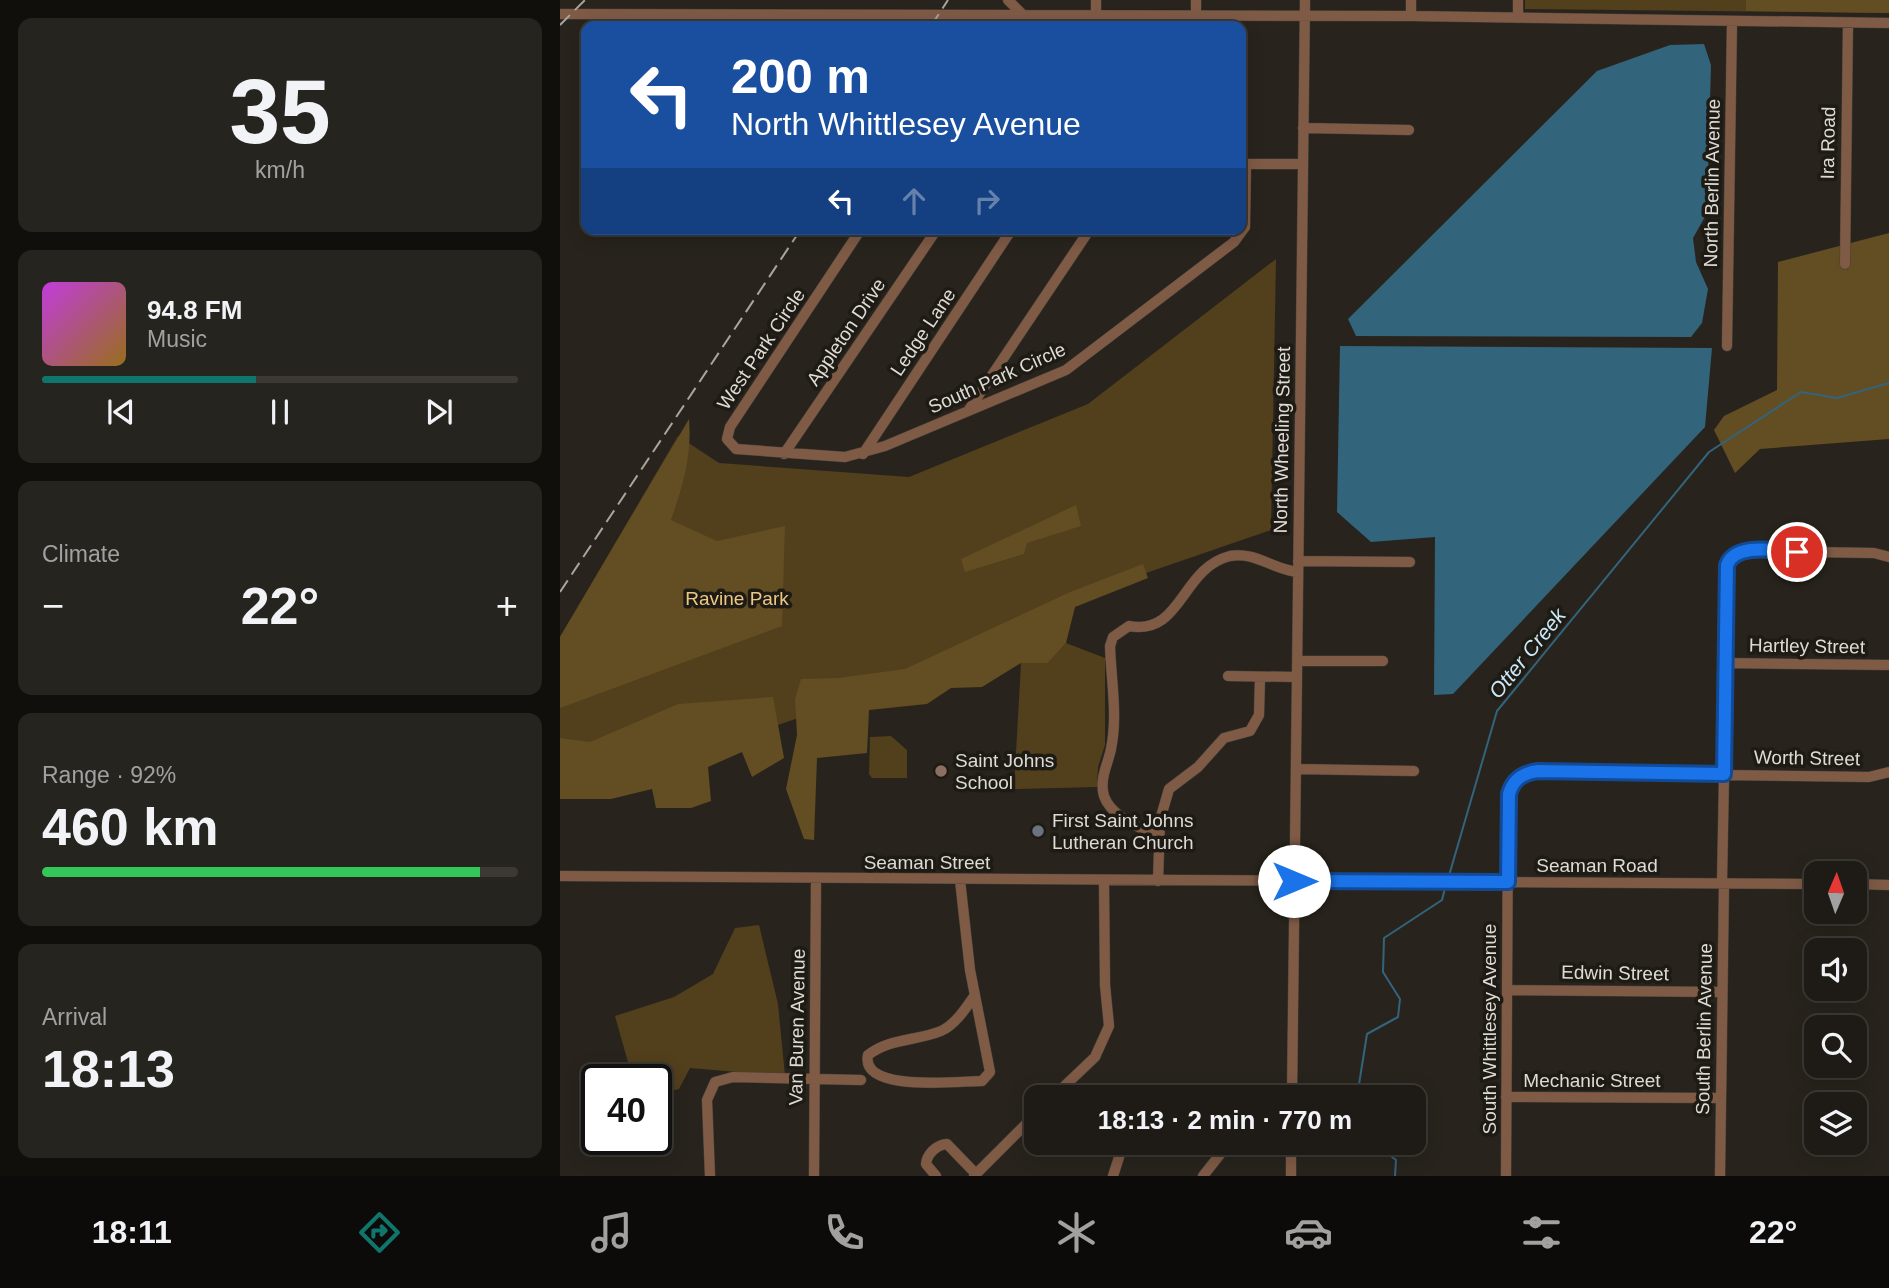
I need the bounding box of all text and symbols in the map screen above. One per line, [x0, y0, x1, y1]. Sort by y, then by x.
icon: left [616, 49, 707, 140]
text: 200 m [731, 49, 870, 103]
text: 35 [229, 61, 331, 162]
street label: North Berlin Avenue [1700, 99, 1724, 267]
text: North Whittlesey Avenue [731, 106, 1081, 142]
street label: Ira Road [1817, 106, 1839, 180]
text: km/h [255, 157, 305, 183]
icon: left [822, 182, 860, 220]
icon: ahead [895, 182, 933, 220]
icon: right [968, 182, 1006, 220]
street label: Appleton Drive [802, 274, 890, 390]
street label: West Park Circle [713, 285, 809, 413]
street label: Ledge Lane [886, 285, 960, 379]
text: 94.8 FM [147, 295, 242, 325]
text: Music [147, 326, 207, 352]
street label: South Park Circle [925, 338, 1069, 418]
street label: North Wheeling Street [1270, 346, 1294, 534]
icon: previous [102, 393, 140, 431]
icon: pause [261, 393, 299, 431]
icon: next [420, 393, 458, 431]
pin [1767, 522, 1827, 582]
icon: arrive [1778, 533, 1816, 571]
text: Climate [42, 541, 120, 567]
text: 22° [241, 577, 319, 635]
text: − [42, 585, 64, 627]
text: + [496, 585, 518, 627]
park label: Ravine Park [685, 588, 789, 609]
water label: Otter Creek [1484, 602, 1571, 702]
street label: Hartley Street [1749, 634, 1866, 658]
street label: Worth Street [1754, 747, 1861, 769]
place label: Saint Johns School [955, 750, 1054, 793]
text: Range · 92% [42, 762, 176, 788]
marker: Saint Johns School [933, 763, 949, 779]
text: 460 km [42, 798, 218, 856]
place label: First Saint Johns Lutheran Church [1052, 810, 1194, 853]
marker: First Saint Johns Lutheran Church [1030, 823, 1046, 839]
position arrow [1257, 844, 1331, 918]
street label: Seaman Street [864, 852, 991, 873]
street label: Seaman Road [1536, 855, 1658, 876]
north arrow [1804, 861, 1867, 924]
map controls [1804, 861, 1867, 1155]
street label: South Whittlesey Avenue [1479, 924, 1500, 1134]
button: sound [1804, 938, 1867, 1001]
street label: South Berlin Avenue [1692, 943, 1716, 1115]
street label: Van Buren Avenue [785, 948, 809, 1106]
street label: Edwin Street [1561, 962, 1670, 984]
text: Arrival [42, 1004, 107, 1030]
button: search [1804, 1015, 1867, 1078]
text: 18:13 [42, 1040, 175, 1098]
speed limit sign: 40 [581, 1064, 672, 1155]
street label: Mechanic Street [1523, 1070, 1661, 1091]
button: layers [1804, 1092, 1867, 1155]
text: 18:13 · 2 min · 770 m [1098, 1105, 1352, 1135]
icon: directions [355, 1208, 404, 1257]
icon: music [587, 1208, 636, 1257]
icon: phone [820, 1208, 869, 1257]
icon: climate [1052, 1208, 1101, 1257]
icon: car [1284, 1208, 1333, 1257]
icon: filters [1517, 1208, 1566, 1257]
text: 18:11 [92, 1214, 172, 1250]
text: 22° [1749, 1214, 1797, 1250]

